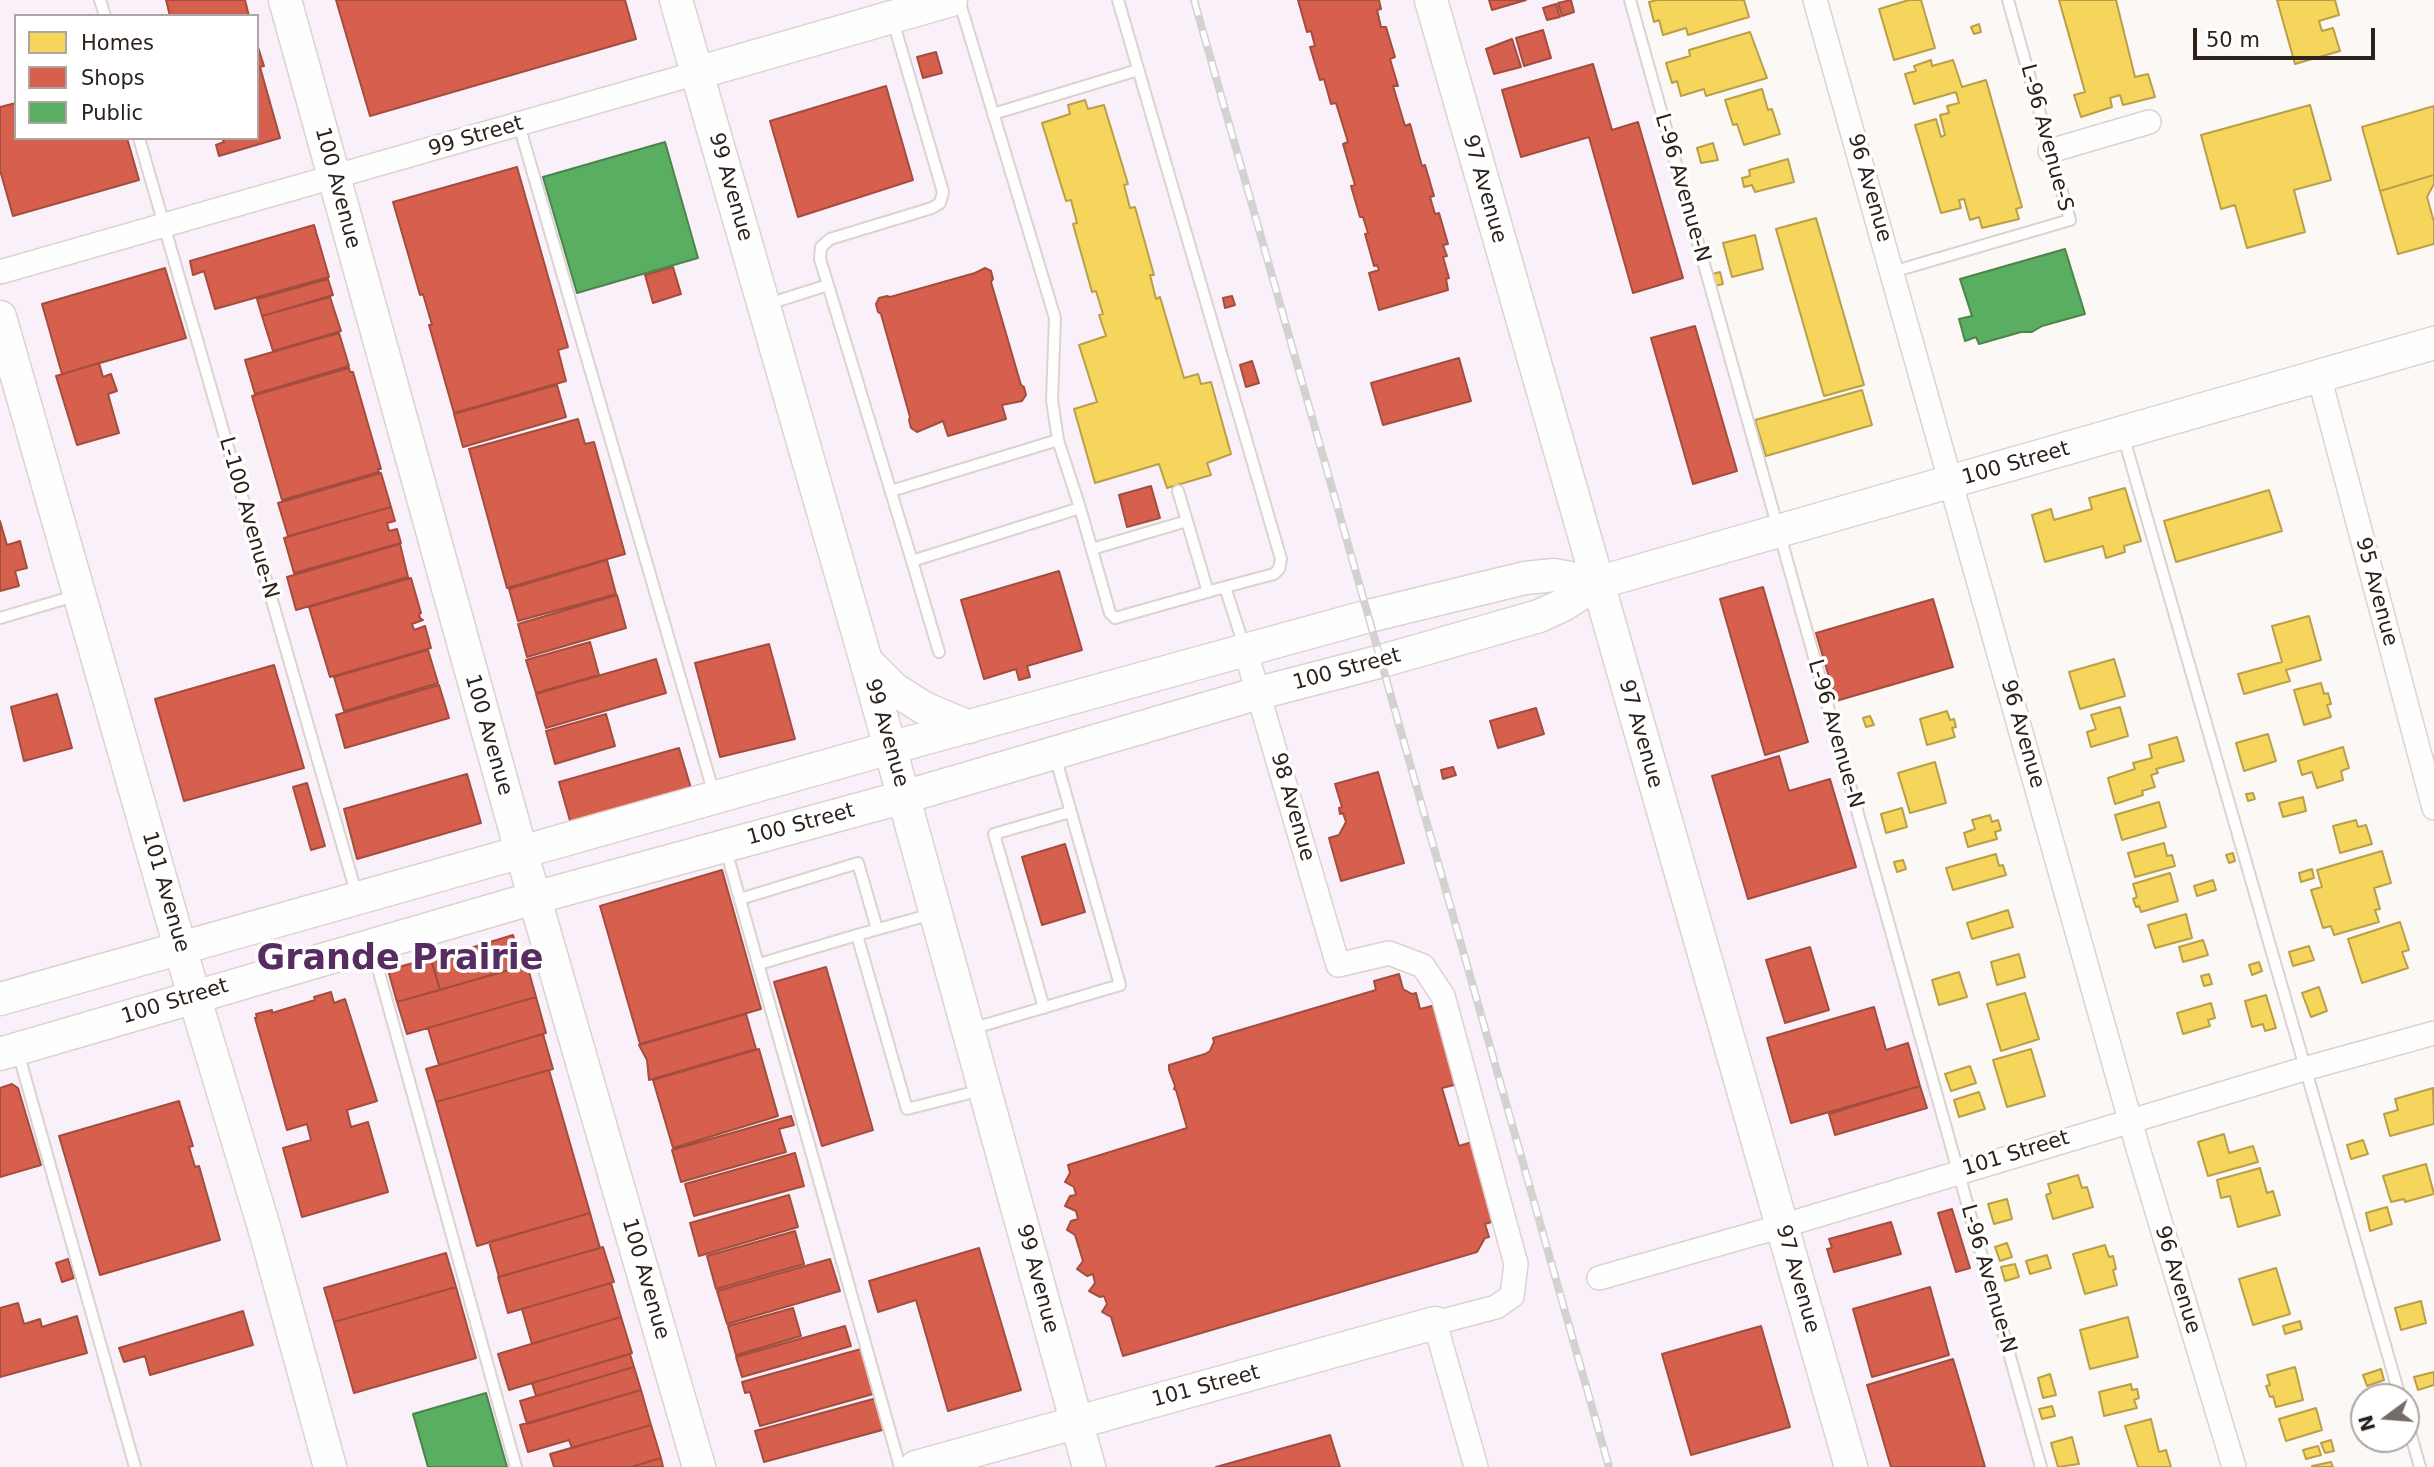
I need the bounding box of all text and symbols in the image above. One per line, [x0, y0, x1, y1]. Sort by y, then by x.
legend [14, 14, 259, 140]
scale bar [2196, 14, 2378, 58]
text: 50 m [2206, 28, 2260, 52]
text: Homes [81, 31, 154, 55]
street label: L-96 Avenue-S [2014, 62, 2078, 214]
text: Shops [81, 66, 145, 90]
text: Public [81, 101, 143, 125]
street label: 99 Street [426, 111, 526, 163]
street label: L-96 Avenue-N [1649, 111, 1715, 265]
street label: 100 Avenue [309, 124, 365, 252]
street label: 99 Avenue [703, 130, 757, 244]
street label: 96 Avenue [1842, 131, 1896, 245]
street label: 97 Avenue [1457, 132, 1511, 246]
street label: L-100 Avenue-N [213, 434, 283, 602]
street label: 100 Street [1959, 437, 2073, 491]
street label: 95 Avenue [2349, 535, 2403, 649]
street label: 100 Street [1290, 644, 1404, 696]
street label: L-96 Avenue-N [1802, 657, 1868, 811]
street label: 100 Avenue [459, 672, 517, 798]
street label: 99 Avenue [859, 676, 913, 790]
street label: 97 Avenue [1613, 677, 1667, 791]
street label: 96 Avenue [1995, 677, 2049, 791]
street label: 98 Avenue [1265, 750, 1319, 864]
street label: 100 Street [744, 799, 858, 851]
street label: 101 Avenue [136, 829, 194, 955]
district label: Grande Prairie [256, 939, 544, 981]
street label: 100 Street [118, 974, 232, 1030]
street label: 101 Street [1959, 1126, 2073, 1182]
street label: L-96 Avenue-N [1955, 1202, 2021, 1356]
street label: 100 Avenue [616, 1216, 674, 1342]
street label: 99 Avenue [1010, 1222, 1064, 1336]
street label: 97 Avenue [1770, 1222, 1824, 1336]
street label: 96 Avenue [2149, 1223, 2205, 1337]
street label: 101 Street [1149, 1361, 1263, 1413]
north arrow [2350, 1383, 2420, 1453]
text: N [2354, 1413, 2380, 1434]

